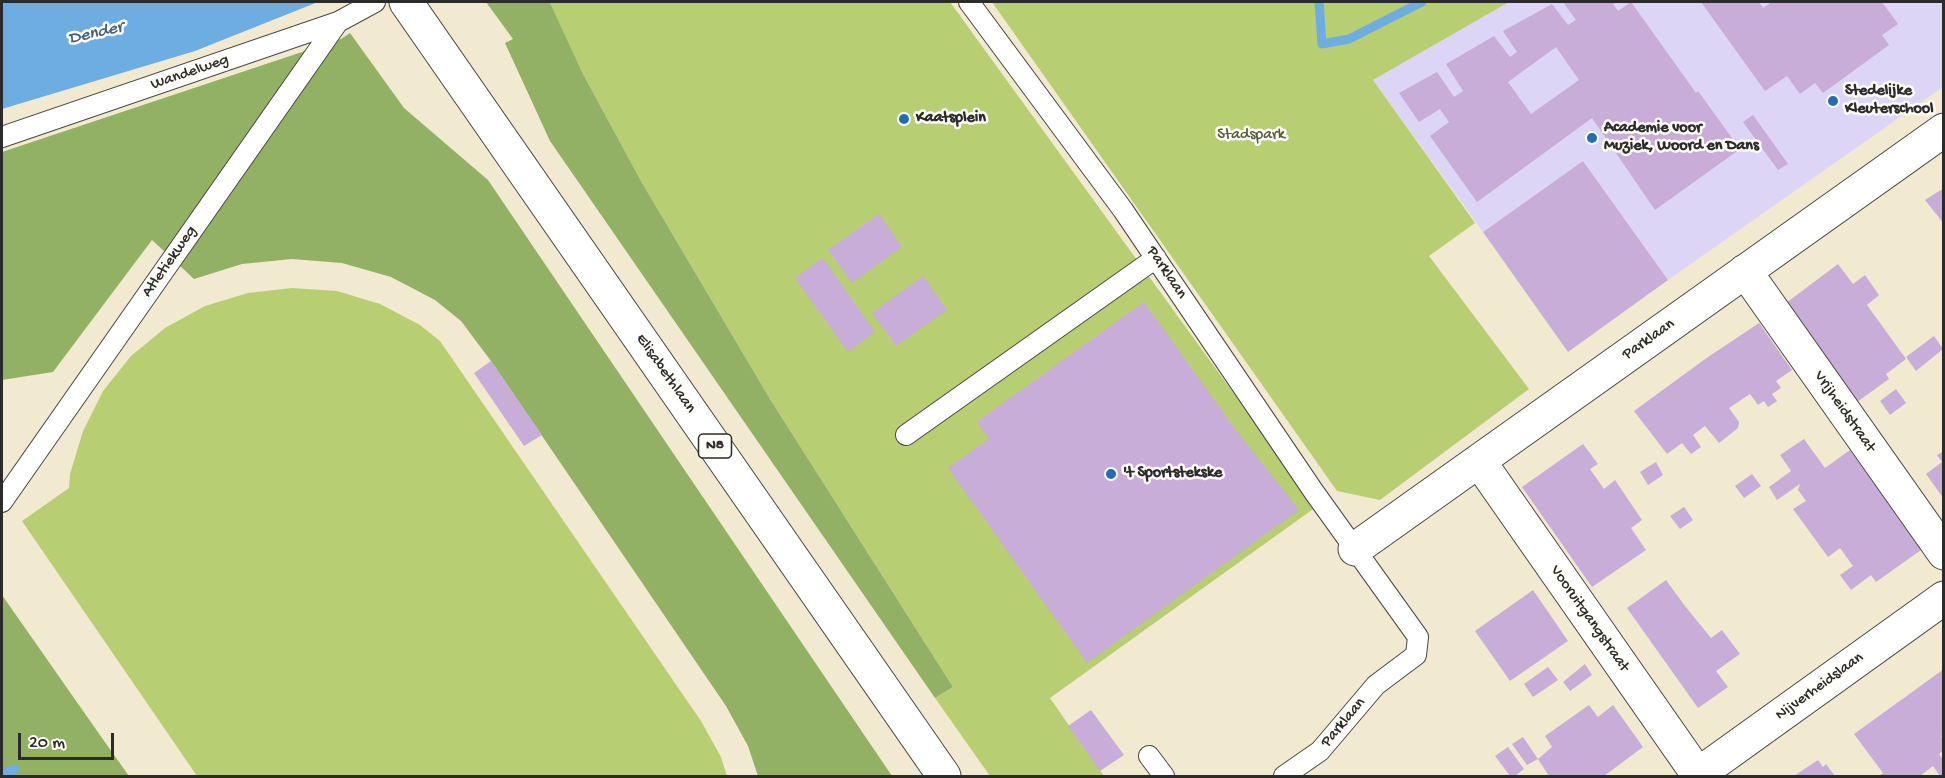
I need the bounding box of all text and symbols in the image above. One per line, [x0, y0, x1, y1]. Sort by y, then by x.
water label: Dender [66, 17, 126, 51]
street label: Wandelweg [149, 51, 231, 95]
place label: Stedelijke Kleuterschool [1845, 82, 1934, 120]
marker: Stedelijke Kleuterschool [1826, 94, 1840, 108]
place label: Kaatsplein [916, 109, 986, 129]
marker: Kaatsplein [897, 112, 911, 126]
place label: Academie voor Muziek, Woord en Dans [1604, 119, 1759, 157]
park label: Stadspark [1217, 126, 1285, 146]
marker: Academie voor Muziek, Woord en Dans [1585, 131, 1599, 145]
street label: Atletiekweg [138, 223, 202, 301]
street label: Parklaan [1141, 243, 1191, 303]
street label: Parklaan [1619, 315, 1679, 365]
street label: Elisabethlaan [631, 331, 699, 417]
street label: Vrijheidstraat [1809, 368, 1879, 456]
road number: N8 [698, 434, 732, 458]
place label: 't Sportstekske [1123, 464, 1222, 484]
marker: 't Sportstekske [1104, 467, 1118, 481]
street label: Vooruitgangstraat [1545, 562, 1633, 676]
street label: Nijverheidslaan [1772, 649, 1868, 725]
street label: Parklaan [1318, 694, 1370, 752]
scale bar [21, 721, 117, 759]
text: 20 m [29, 733, 65, 754]

